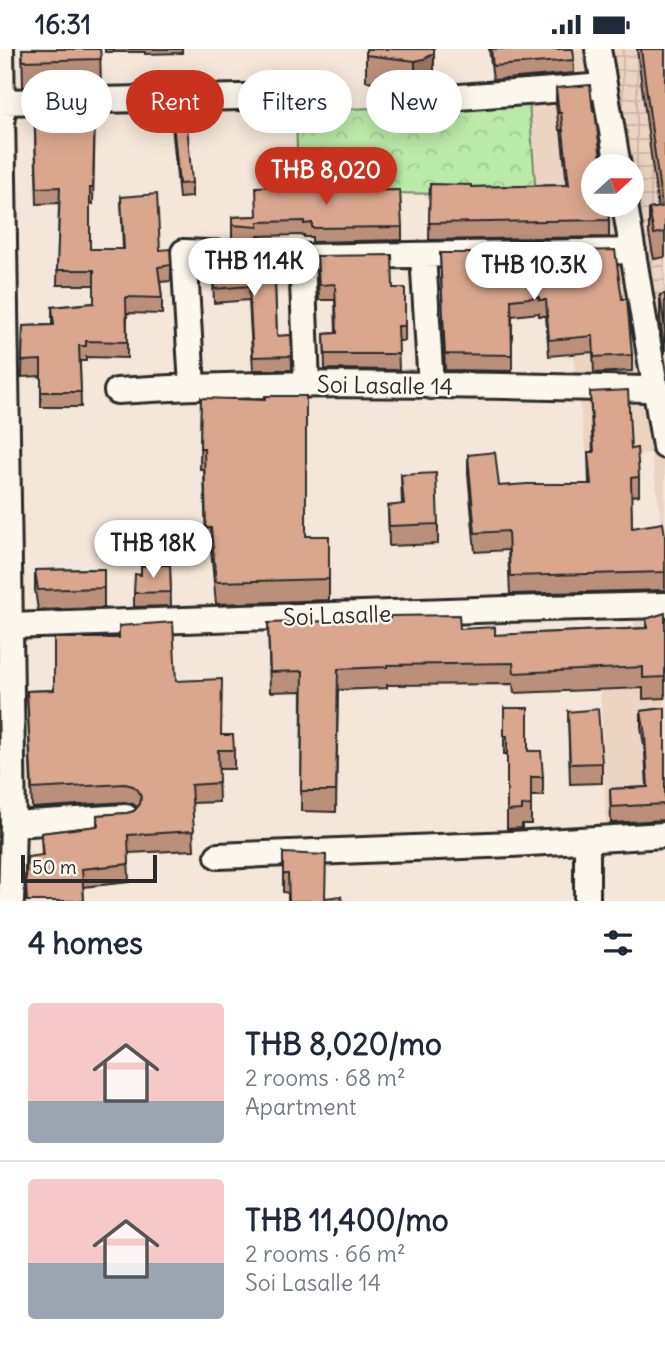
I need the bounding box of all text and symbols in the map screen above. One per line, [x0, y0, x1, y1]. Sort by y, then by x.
text: 16:31 [35, 8, 91, 41]
chip: Buy [21, 70, 112, 133]
chip: Rent [126, 70, 224, 133]
chip: Filters [238, 70, 352, 133]
chip: New [366, 70, 462, 133]
pin: THB 8,020 [246, 148, 406, 207]
north arrow [581, 154, 644, 217]
map controls [581, 154, 644, 217]
text: THB 8,020 [271, 155, 381, 184]
pin: THB 11.4K [174, 239, 334, 298]
pin: THB 10.3K [454, 243, 614, 302]
text: THB 11.4K [204, 246, 304, 275]
text: THB 10.3K [481, 250, 587, 279]
street label: Soi Lasalle 14 [317, 369, 453, 401]
pin: THB 18K [88, 521, 218, 580]
text: THB 18K [110, 528, 196, 557]
street label: Soi Lasalle [282, 599, 392, 631]
scale bar [21, 852, 158, 884]
text: 50 m [32, 855, 77, 879]
text: 4 homes [28, 924, 143, 962]
icon: filters [599, 924, 637, 962]
text: THB 8,020/mo [245, 1025, 442, 1063]
icon: home [84, 1031, 168, 1115]
text: 2 rooms · 68 m² [245, 1063, 406, 1092]
text: Apartment [245, 1092, 357, 1121]
text: THB 11,400/mo [245, 1201, 449, 1239]
icon: home [84, 1207, 168, 1291]
text: 2 rooms · 66 m² [245, 1239, 406, 1268]
text: Soi Lasalle 14 [245, 1268, 381, 1297]

